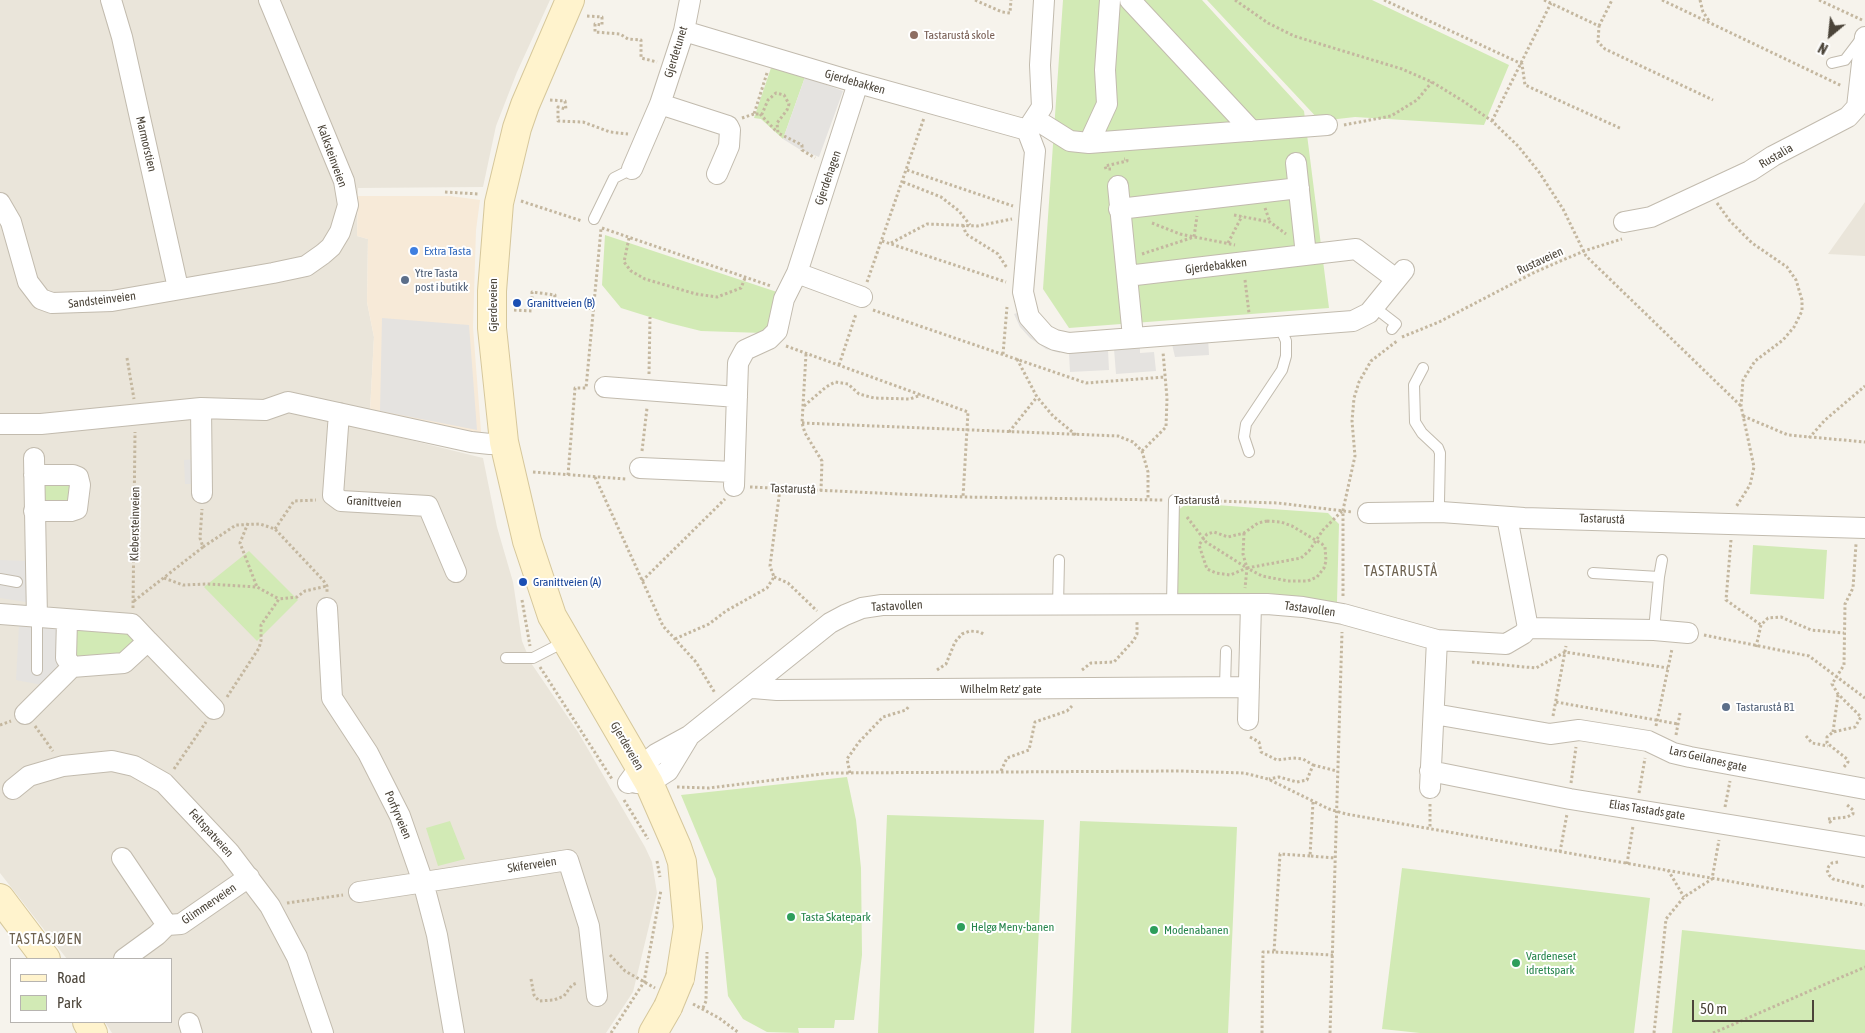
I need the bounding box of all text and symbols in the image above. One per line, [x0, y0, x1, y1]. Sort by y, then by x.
north arrow [1805, 10, 1855, 60]
street label: Gjerdetunet [661, 24, 691, 80]
place label: Tastarustå skole [924, 28, 995, 42]
marker: Tastarustå skole [908, 29, 920, 41]
text: N [1816, 39, 1830, 57]
street label: Gjerdebakken [823, 67, 887, 97]
street label: Marmorstien [133, 115, 159, 173]
street label: Kalksteinveien [314, 123, 350, 189]
street label: Rustalia [1757, 141, 1795, 171]
street label: Gjerdehagen [812, 149, 844, 207]
place label: Extra Tasta [424, 244, 471, 258]
street label: Rustaveien [1515, 244, 1565, 278]
marker: Extra Tasta [408, 245, 420, 257]
street label: Gjerdebakken [1184, 255, 1248, 277]
place label: Ytre Tasta post i butikk [415, 266, 468, 294]
marker: Ytre Tasta post i butikk [399, 274, 411, 286]
street label: Gjerdeveien [486, 278, 500, 332]
street label: Sandsteinveien [67, 289, 137, 311]
place label: Granittveien (B) [527, 296, 595, 310]
marker: Granittveien (B) [511, 297, 523, 309]
street label: Tastarustå [770, 481, 816, 497]
street label: Klebersteinveien [127, 486, 143, 562]
street label: Granittveien [346, 493, 402, 511]
street label: Tastarustå [1174, 493, 1220, 507]
street label: Tastarustå [1579, 511, 1625, 527]
district label: TASTARUSTÅ [1363, 564, 1439, 580]
place label: Granittveien (A) [533, 575, 601, 589]
marker: Granittveien (A) [517, 576, 529, 588]
street label: Tastavollen [871, 597, 923, 615]
street label: Tastavollen [1284, 598, 1336, 620]
street label: Wilhelm Retz' gate [960, 682, 1042, 696]
place label: Tastarustå B1 [1736, 700, 1795, 714]
marker: Tastarustå B1 [1720, 701, 1732, 713]
street label: Gjerdeveien [607, 719, 647, 773]
street label: Lars Geilanes gate [1668, 743, 1748, 775]
street label: Porfyrveien [381, 789, 415, 841]
street label: Elias Tastads gate [1608, 797, 1686, 823]
street label: Feltspatveien [186, 806, 236, 860]
street label: Skiferveien [507, 854, 557, 876]
street label: Glimmerveien [179, 880, 239, 928]
place label: Tasta Skatepark [801, 910, 871, 924]
marker: Tasta Skatepark [785, 911, 797, 923]
place label: Helgø Meny-banen [971, 920, 1054, 934]
marker: Helgø Meny-banen [955, 921, 967, 933]
place label: Modenabanen [1164, 923, 1229, 937]
marker: Modenabanen [1148, 924, 1160, 936]
district label: TASTASJØEN [8, 932, 84, 948]
place label: Vardeneset idrettspark [1526, 949, 1576, 977]
marker: Vardeneset idrettspark [1510, 957, 1522, 969]
legend [10, 958, 172, 1023]
text: Road [57, 969, 86, 986]
scale bar [1695, 990, 1818, 1022]
text: Park [57, 994, 82, 1011]
text: 50 m [1700, 1000, 1727, 1017]

